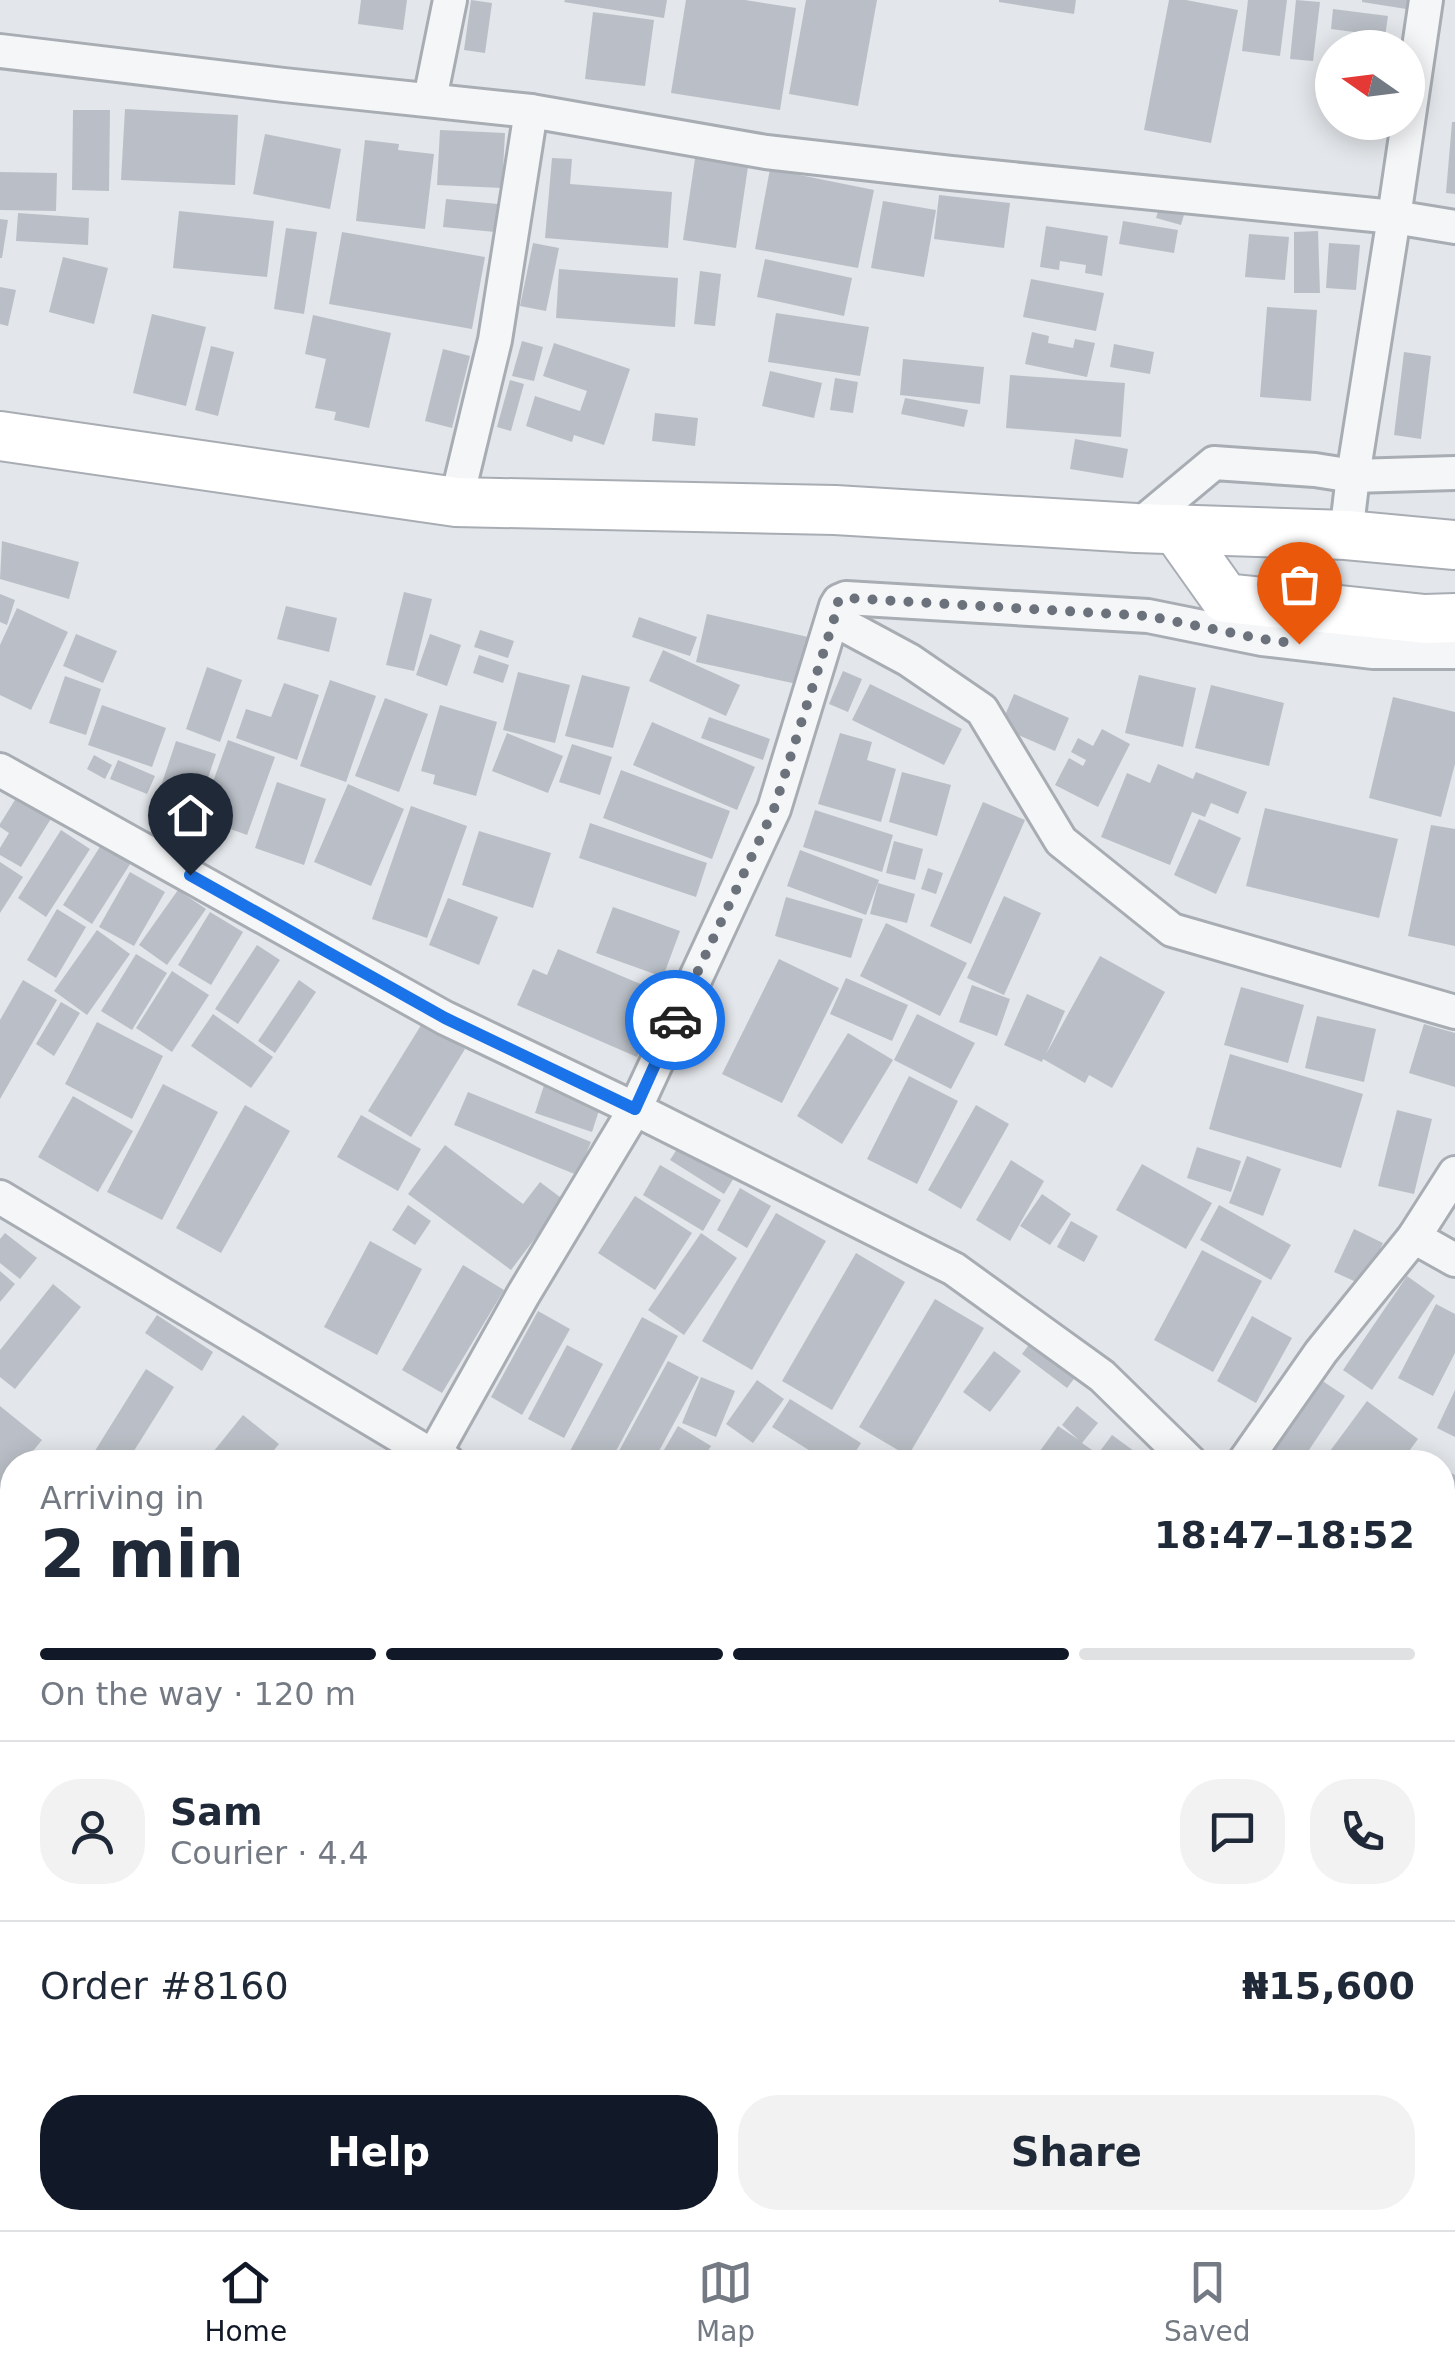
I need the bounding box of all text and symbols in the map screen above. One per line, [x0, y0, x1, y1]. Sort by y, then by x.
north arrow [1315, 30, 1425, 140]
map controls [1315, 30, 1425, 140]
pin [1257, 542, 1342, 645]
icon: bag [1272, 557, 1327, 612]
pin [148, 773, 233, 876]
icon: home [163, 788, 218, 843]
courier [625, 970, 725, 1070]
icon: car [648, 993, 703, 1048]
text: Arriving in [40, 1479, 204, 1517]
text: 18:47–18:52 [1154, 1513, 1415, 1557]
text: 2 min [40, 1517, 244, 1592]
text: On the way · 120 m [40, 1675, 356, 1713]
button: person [40, 1779, 145, 1884]
button: chat [1180, 1779, 1285, 1884]
button: phone [1310, 1779, 1415, 1884]
text: Sam [170, 1790, 263, 1834]
text: Courier · 4.4 [170, 1834, 369, 1872]
text: Order #8160 [40, 1964, 289, 2008]
text: ₦15,600 [1242, 1964, 1415, 2008]
button: Help [40, 2095, 718, 2210]
button: Share [738, 2095, 1415, 2210]
tab: Home [204, 2255, 287, 2348]
tab: Map [696, 2255, 755, 2348]
tab: Saved [1164, 2255, 1251, 2348]

